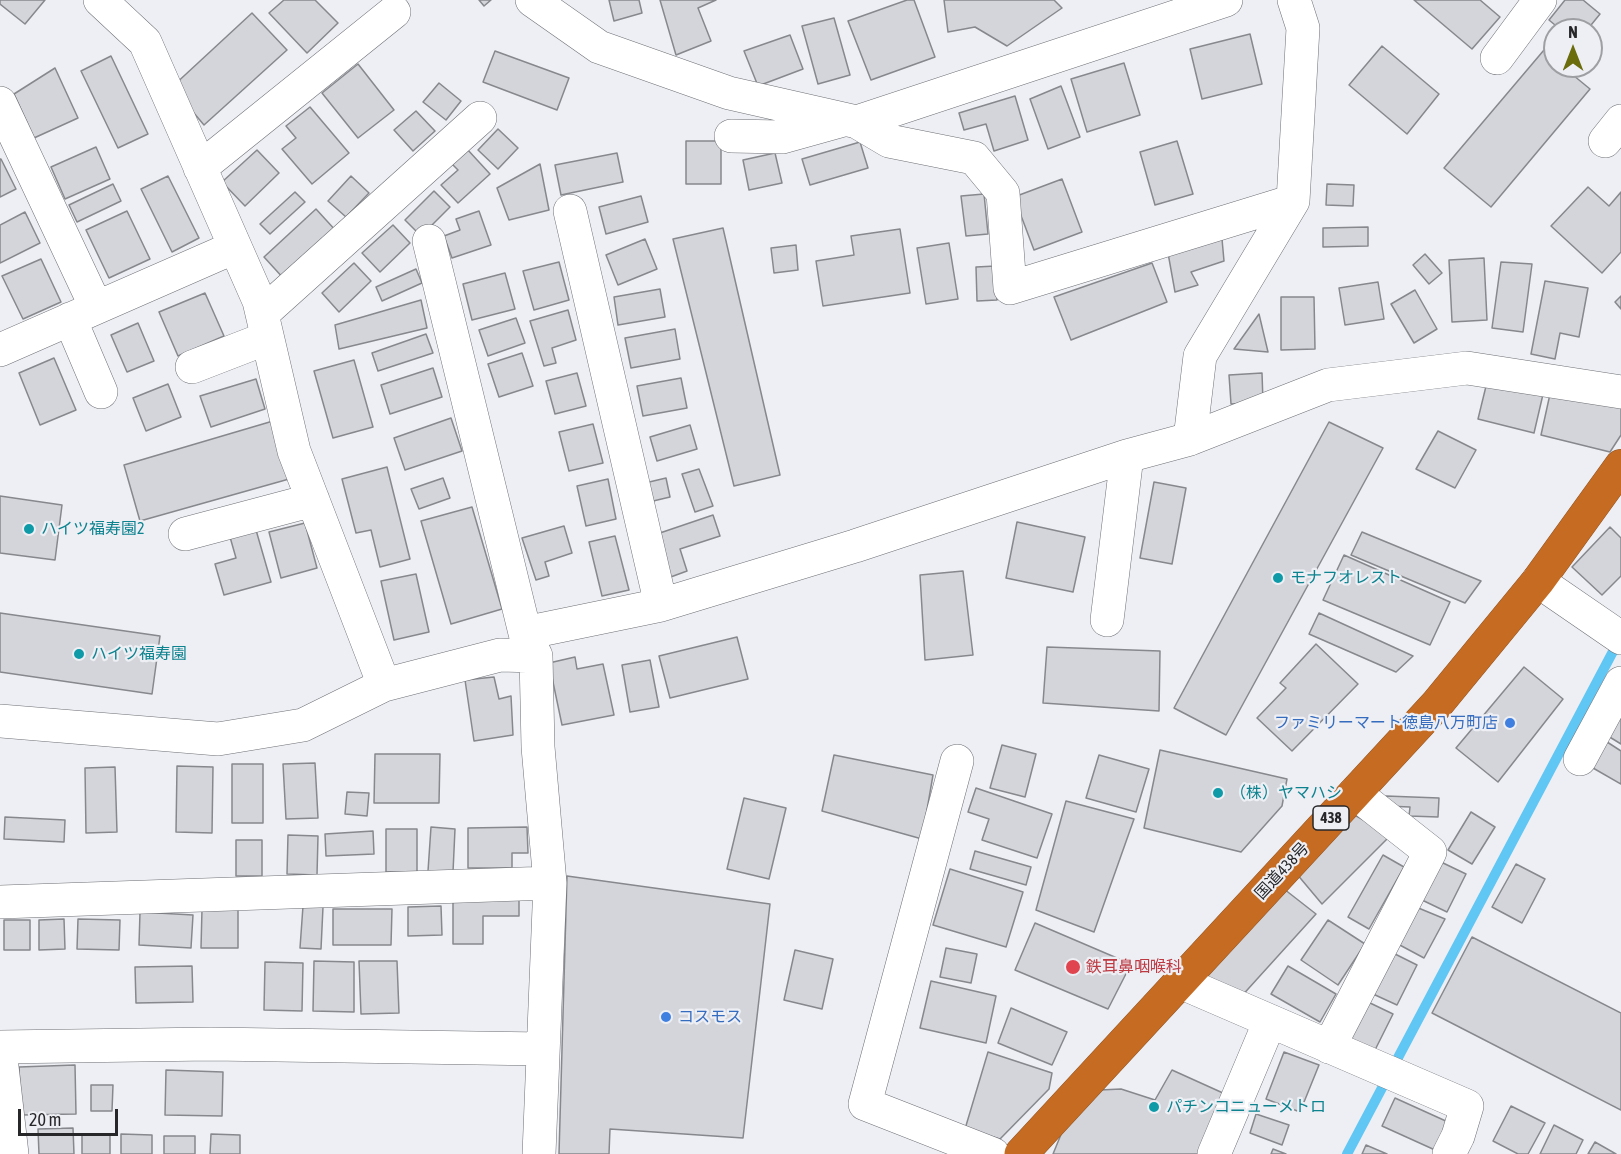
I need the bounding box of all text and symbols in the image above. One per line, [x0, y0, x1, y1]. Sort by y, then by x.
north arrow [1543, 18, 1603, 78]
text: N [1568, 23, 1578, 41]
place label: ハイツ福寿園2 [41, 519, 145, 539]
marker: ハイツ福寿園2 [22, 522, 36, 536]
place label: モナフオレスト [1290, 568, 1402, 588]
marker: モナフオレスト [1271, 571, 1285, 585]
place label: ハイツ福寿園 [91, 644, 187, 664]
marker: ハイツ福寿園 [72, 647, 86, 661]
place label: ファミリーマート徳島八万町店 [1274, 713, 1498, 733]
marker: ファミリーマート徳島八万町店 [1503, 716, 1517, 730]
place label: （株）ヤマハシ [1230, 783, 1342, 803]
marker: （株）ヤマハシ [1211, 786, 1225, 800]
road number: 438 [1313, 806, 1349, 830]
street label: 国道438号 [1251, 839, 1313, 903]
place label: 鉄耳鼻咽喉科 [1086, 957, 1182, 977]
marker: 鉄耳鼻咽喉科 [1064, 958, 1082, 976]
place label: コスモス [678, 1007, 742, 1027]
marker: コスモス [659, 1010, 673, 1024]
scale bar [21, 1097, 122, 1135]
place label: パチンコニューメトロ [1166, 1097, 1326, 1117]
marker: パチンコニューメトロ [1147, 1100, 1161, 1114]
text: 20 m [29, 1109, 61, 1130]

